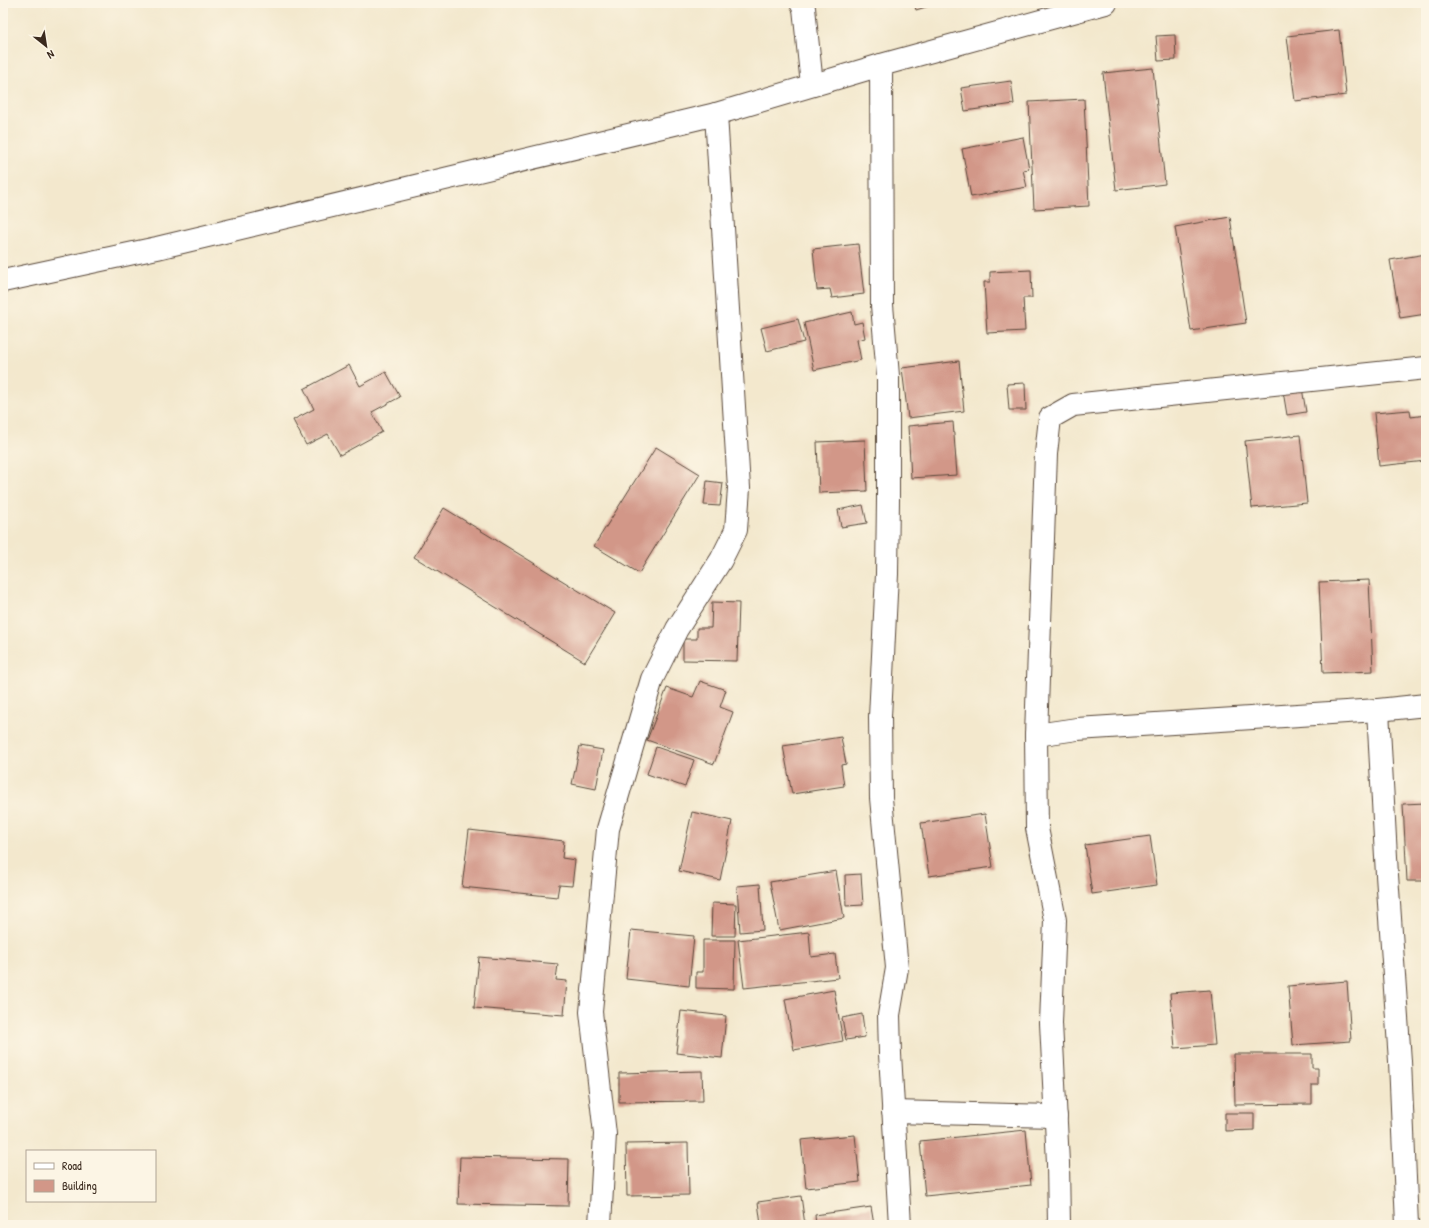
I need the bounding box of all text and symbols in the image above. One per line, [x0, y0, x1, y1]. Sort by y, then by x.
north arrow [26, 26, 66, 66]
text: N [45, 47, 57, 62]
legend [26, 1150, 156, 1202]
text: Road [62, 1157, 82, 1174]
text: Building [62, 1177, 97, 1194]

